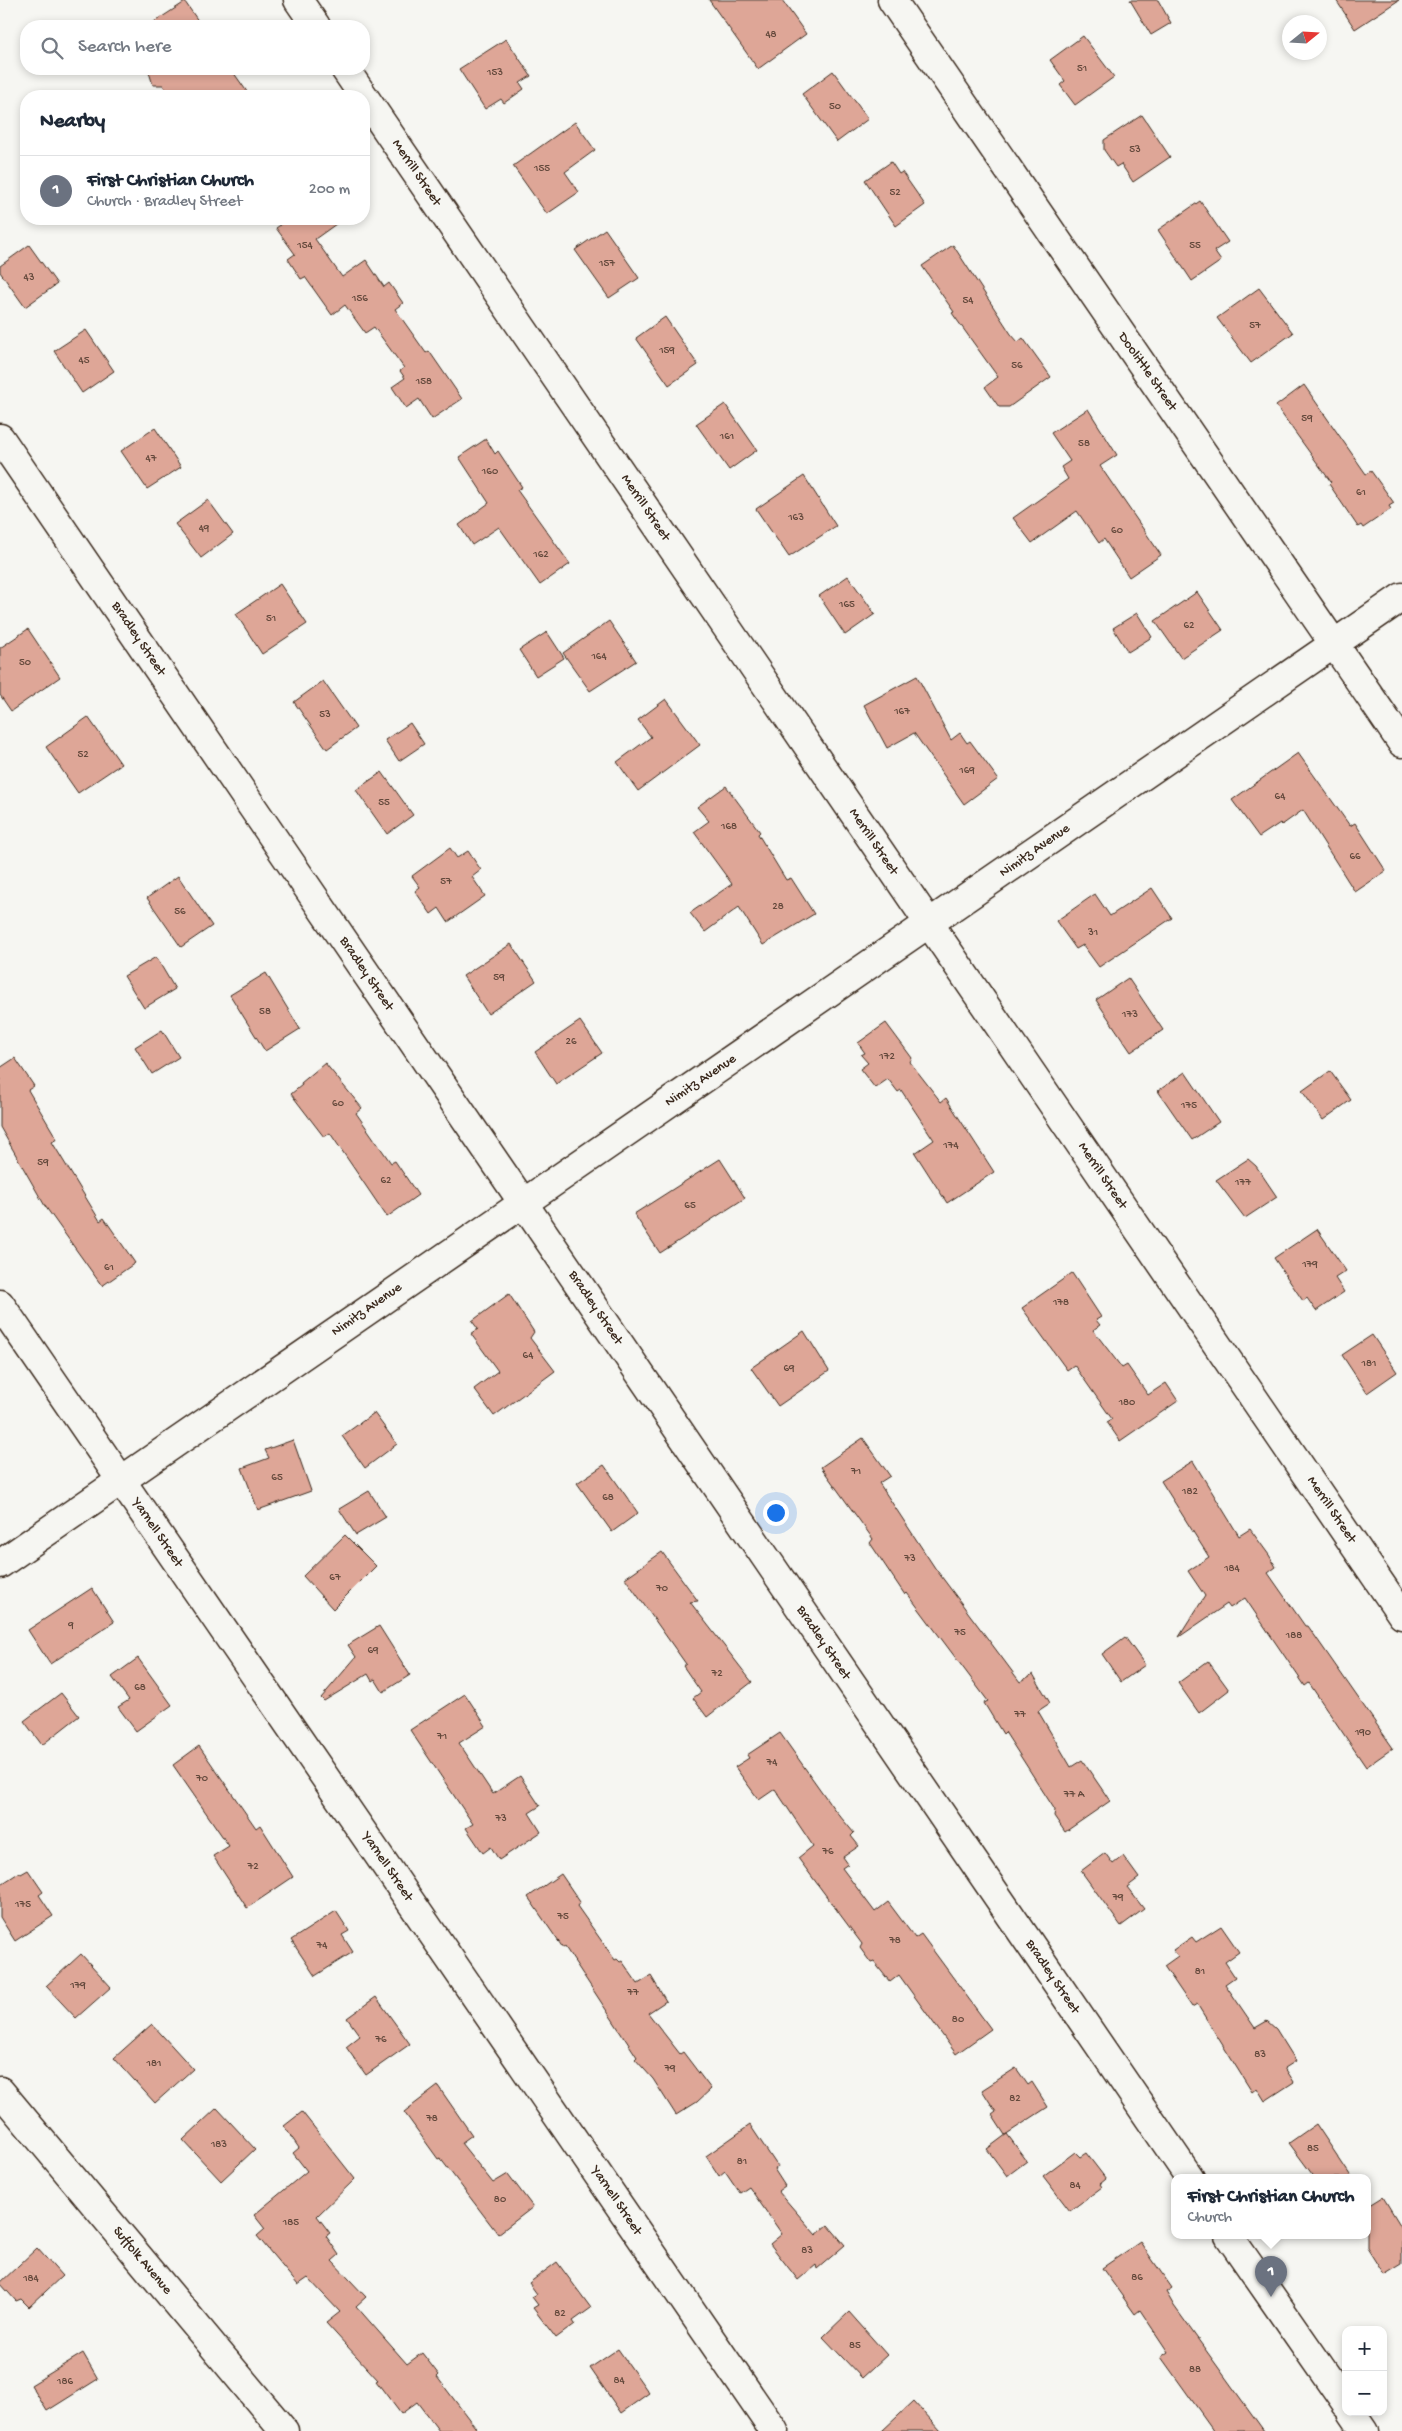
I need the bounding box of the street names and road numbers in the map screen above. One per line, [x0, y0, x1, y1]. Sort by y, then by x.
street label: Merrill Street [388, 136, 445, 211]
street label: Doolittle Street [1113, 329, 1181, 416]
street label: Merrill Street [617, 471, 674, 546]
street label: Bradley Street [106, 598, 170, 680]
street label: Merrill Street [845, 805, 902, 880]
street label: Nimitz Avenue [996, 820, 1074, 882]
street label: Bradley Street [334, 933, 398, 1015]
street label: Nimitz Avenue [662, 1050, 741, 1111]
street label: Merrill Street [1074, 1139, 1131, 1214]
street label: Bradley Street [563, 1267, 627, 1349]
street label: Nimitz Avenue [328, 1279, 406, 1341]
street label: Merrill Street [1303, 1473, 1360, 1548]
street label: Yarnell Street [126, 1493, 187, 1572]
street label: Bradley Street [791, 1602, 855, 1684]
street label: Yarnell Street [356, 1827, 417, 1906]
street label: Bradley Street [1020, 1936, 1084, 2018]
street label: Yarnell Street [585, 2161, 646, 2240]
street label: Suffolk Avenue [109, 2223, 176, 2299]

